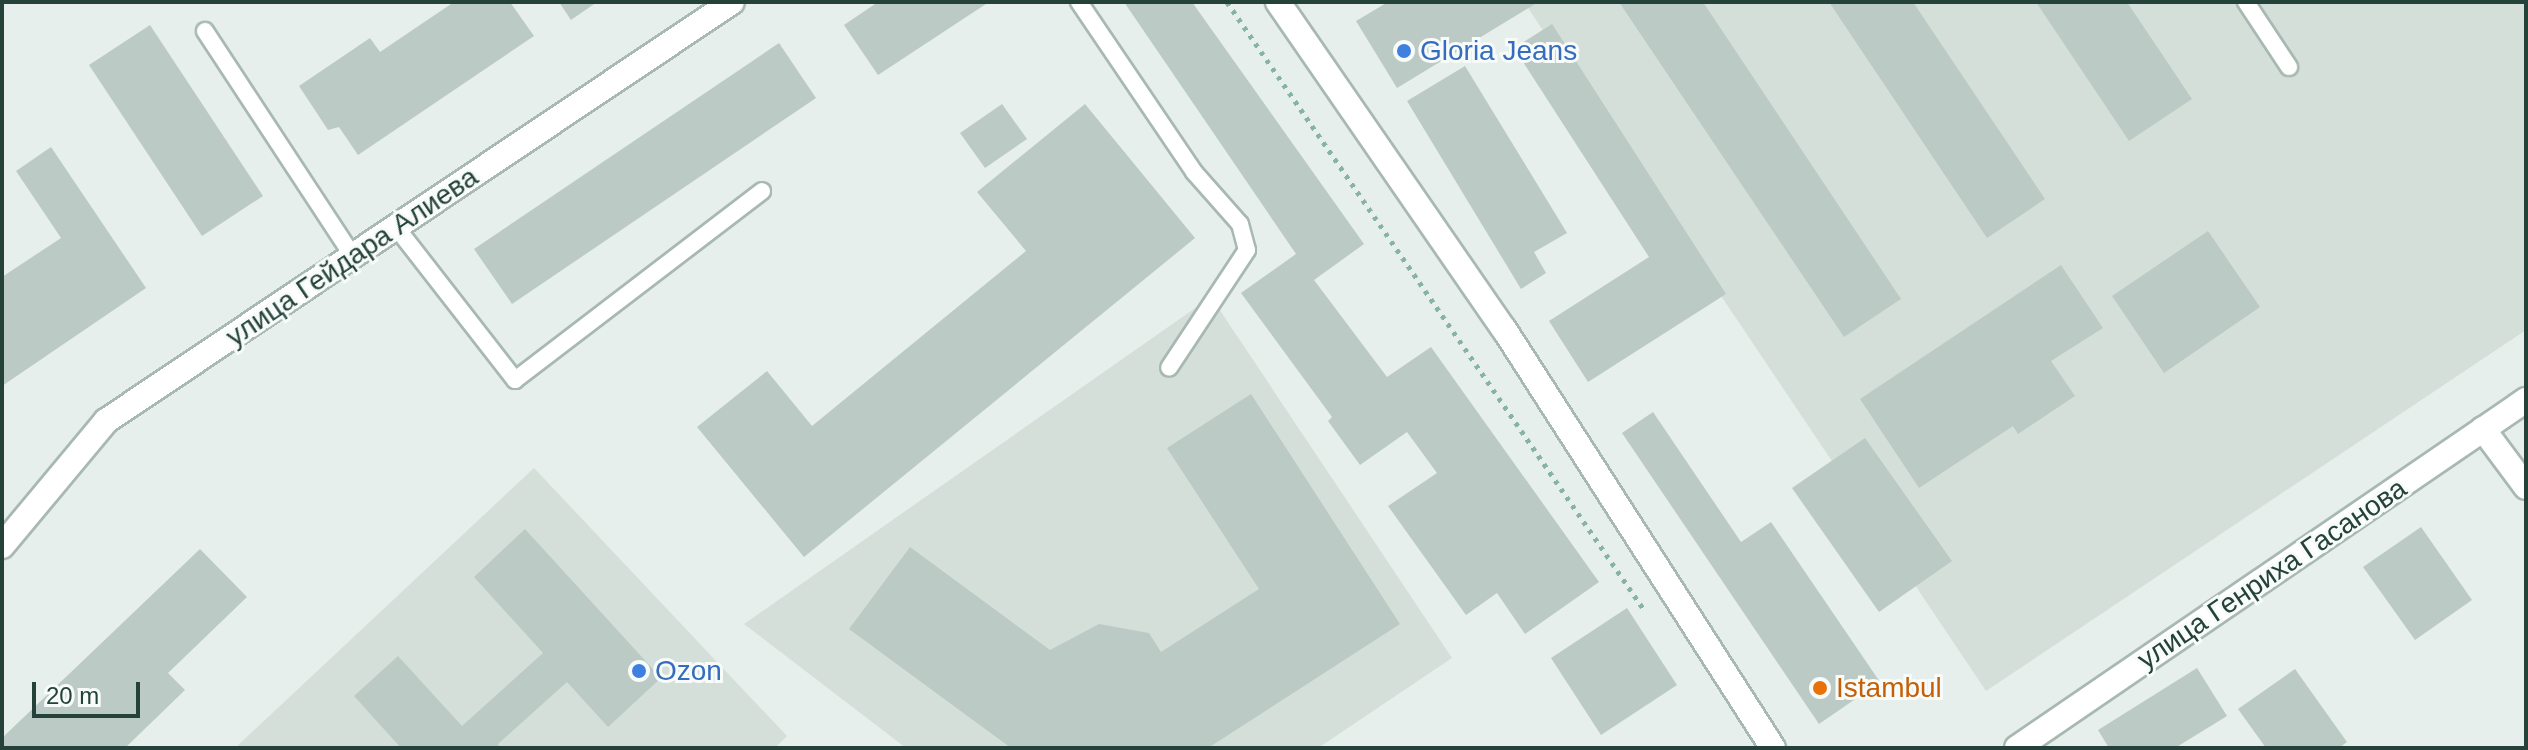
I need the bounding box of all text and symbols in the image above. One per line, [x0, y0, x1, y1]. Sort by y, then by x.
place label: Gloria Jeans [1420, 34, 1577, 68]
marker: Gloria Jeans [1395, 42, 1413, 60]
street label: улица Гейдара Алиева [220, 160, 484, 354]
street label: улица Генриха Гасанова [2131, 471, 2413, 677]
place label: Ozon [655, 654, 722, 688]
marker: Ozon [630, 662, 648, 680]
scale bar [36, 666, 144, 716]
place label: Istambul [1836, 671, 1942, 705]
marker: Istambul [1811, 679, 1829, 697]
text: 20 m [46, 682, 99, 709]

